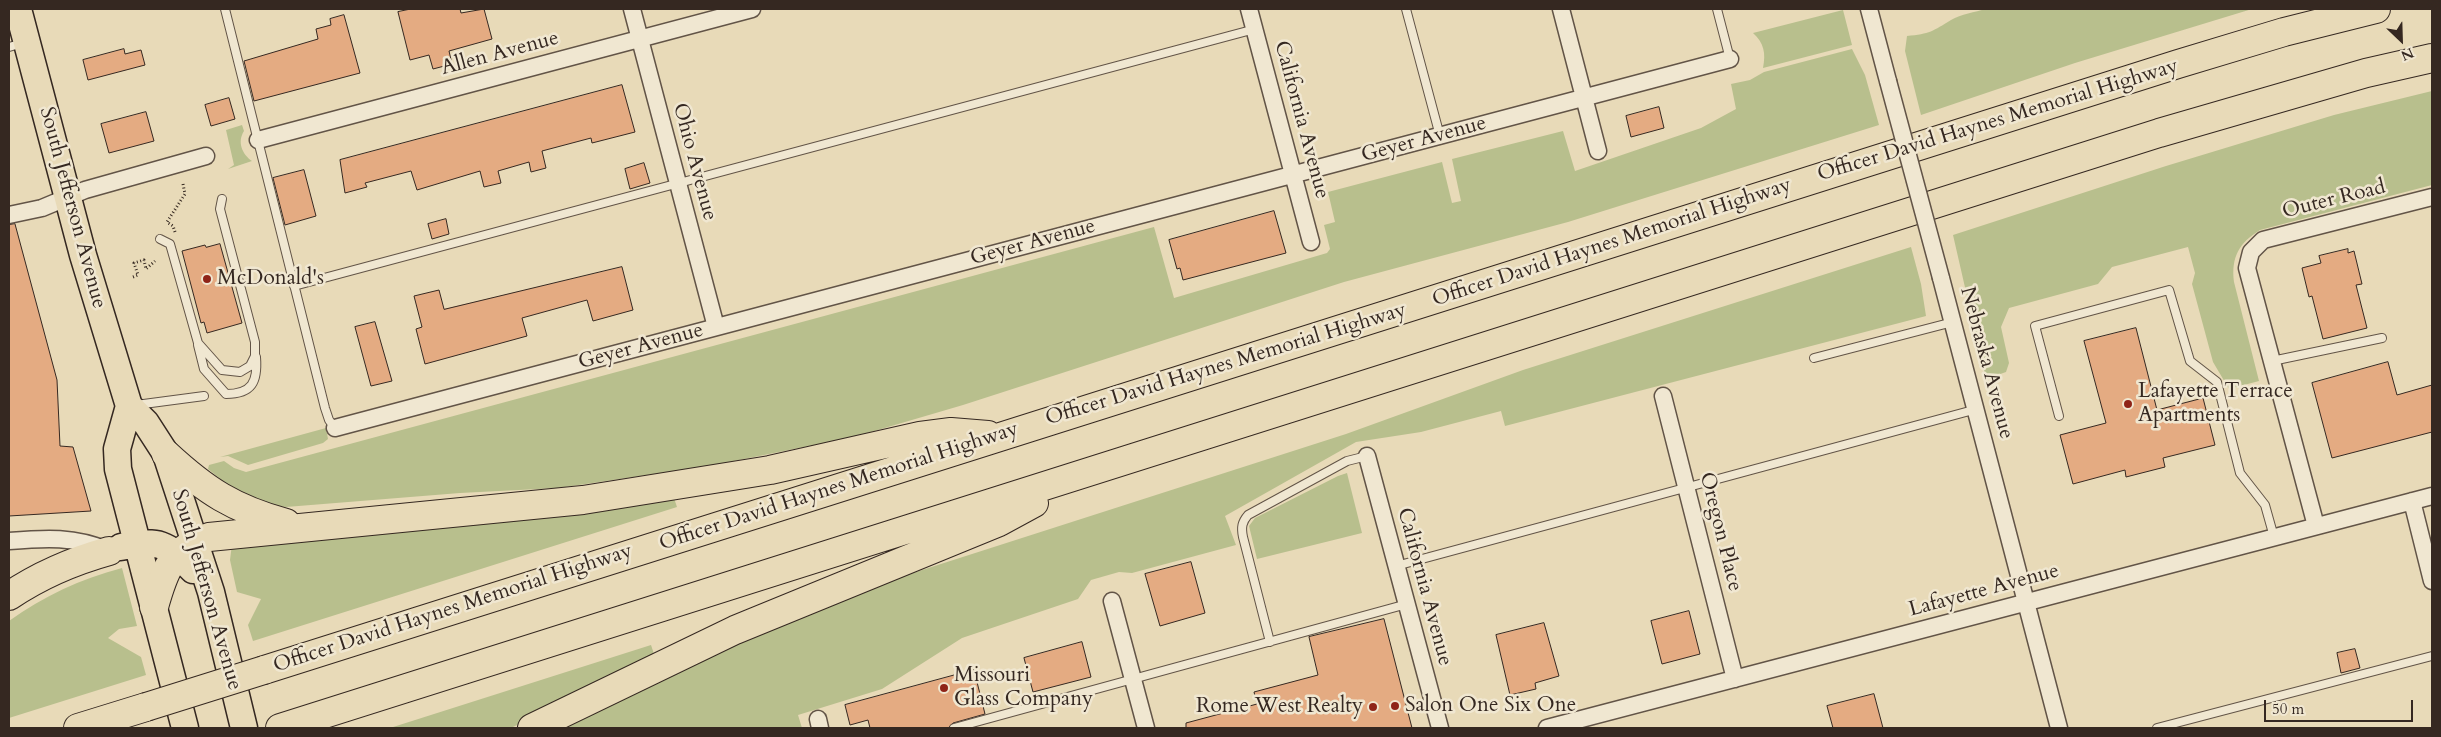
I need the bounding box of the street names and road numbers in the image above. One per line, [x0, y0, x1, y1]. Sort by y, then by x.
street label: Allen Avenue [438, 26, 562, 82]
street label: California Avenue [1268, 38, 1334, 202]
street label: Officer David Haynes Memorial Highway [1815, 54, 2181, 188]
street label: Ohio Avenue [666, 100, 722, 224]
street label: South Jefferson Avenue [33, 104, 111, 312]
street label: Geyer Avenue [1359, 111, 1489, 169]
street label: Officer David Haynes Memorial Highway [1429, 173, 1795, 313]
street label: Outer Road [2280, 175, 2388, 225]
street label: Geyer Avenue [968, 214, 1098, 272]
street label: Nebraska Avenue [1954, 284, 2018, 442]
street label: Officer David Haynes Memorial Highway [1043, 298, 1409, 432]
street label: Geyer Avenue [576, 318, 706, 376]
street label: Officer David Haynes Memorial Highway [656, 417, 1022, 557]
street label: Oregon Place [1693, 470, 1747, 594]
street label: South Jefferson Avenue [165, 487, 247, 693]
street label: California Avenue [1391, 505, 1457, 669]
street label: Officer David Haynes Memorial Highway [270, 539, 636, 679]
street label: Lafayette Avenue [1906, 559, 2062, 623]

